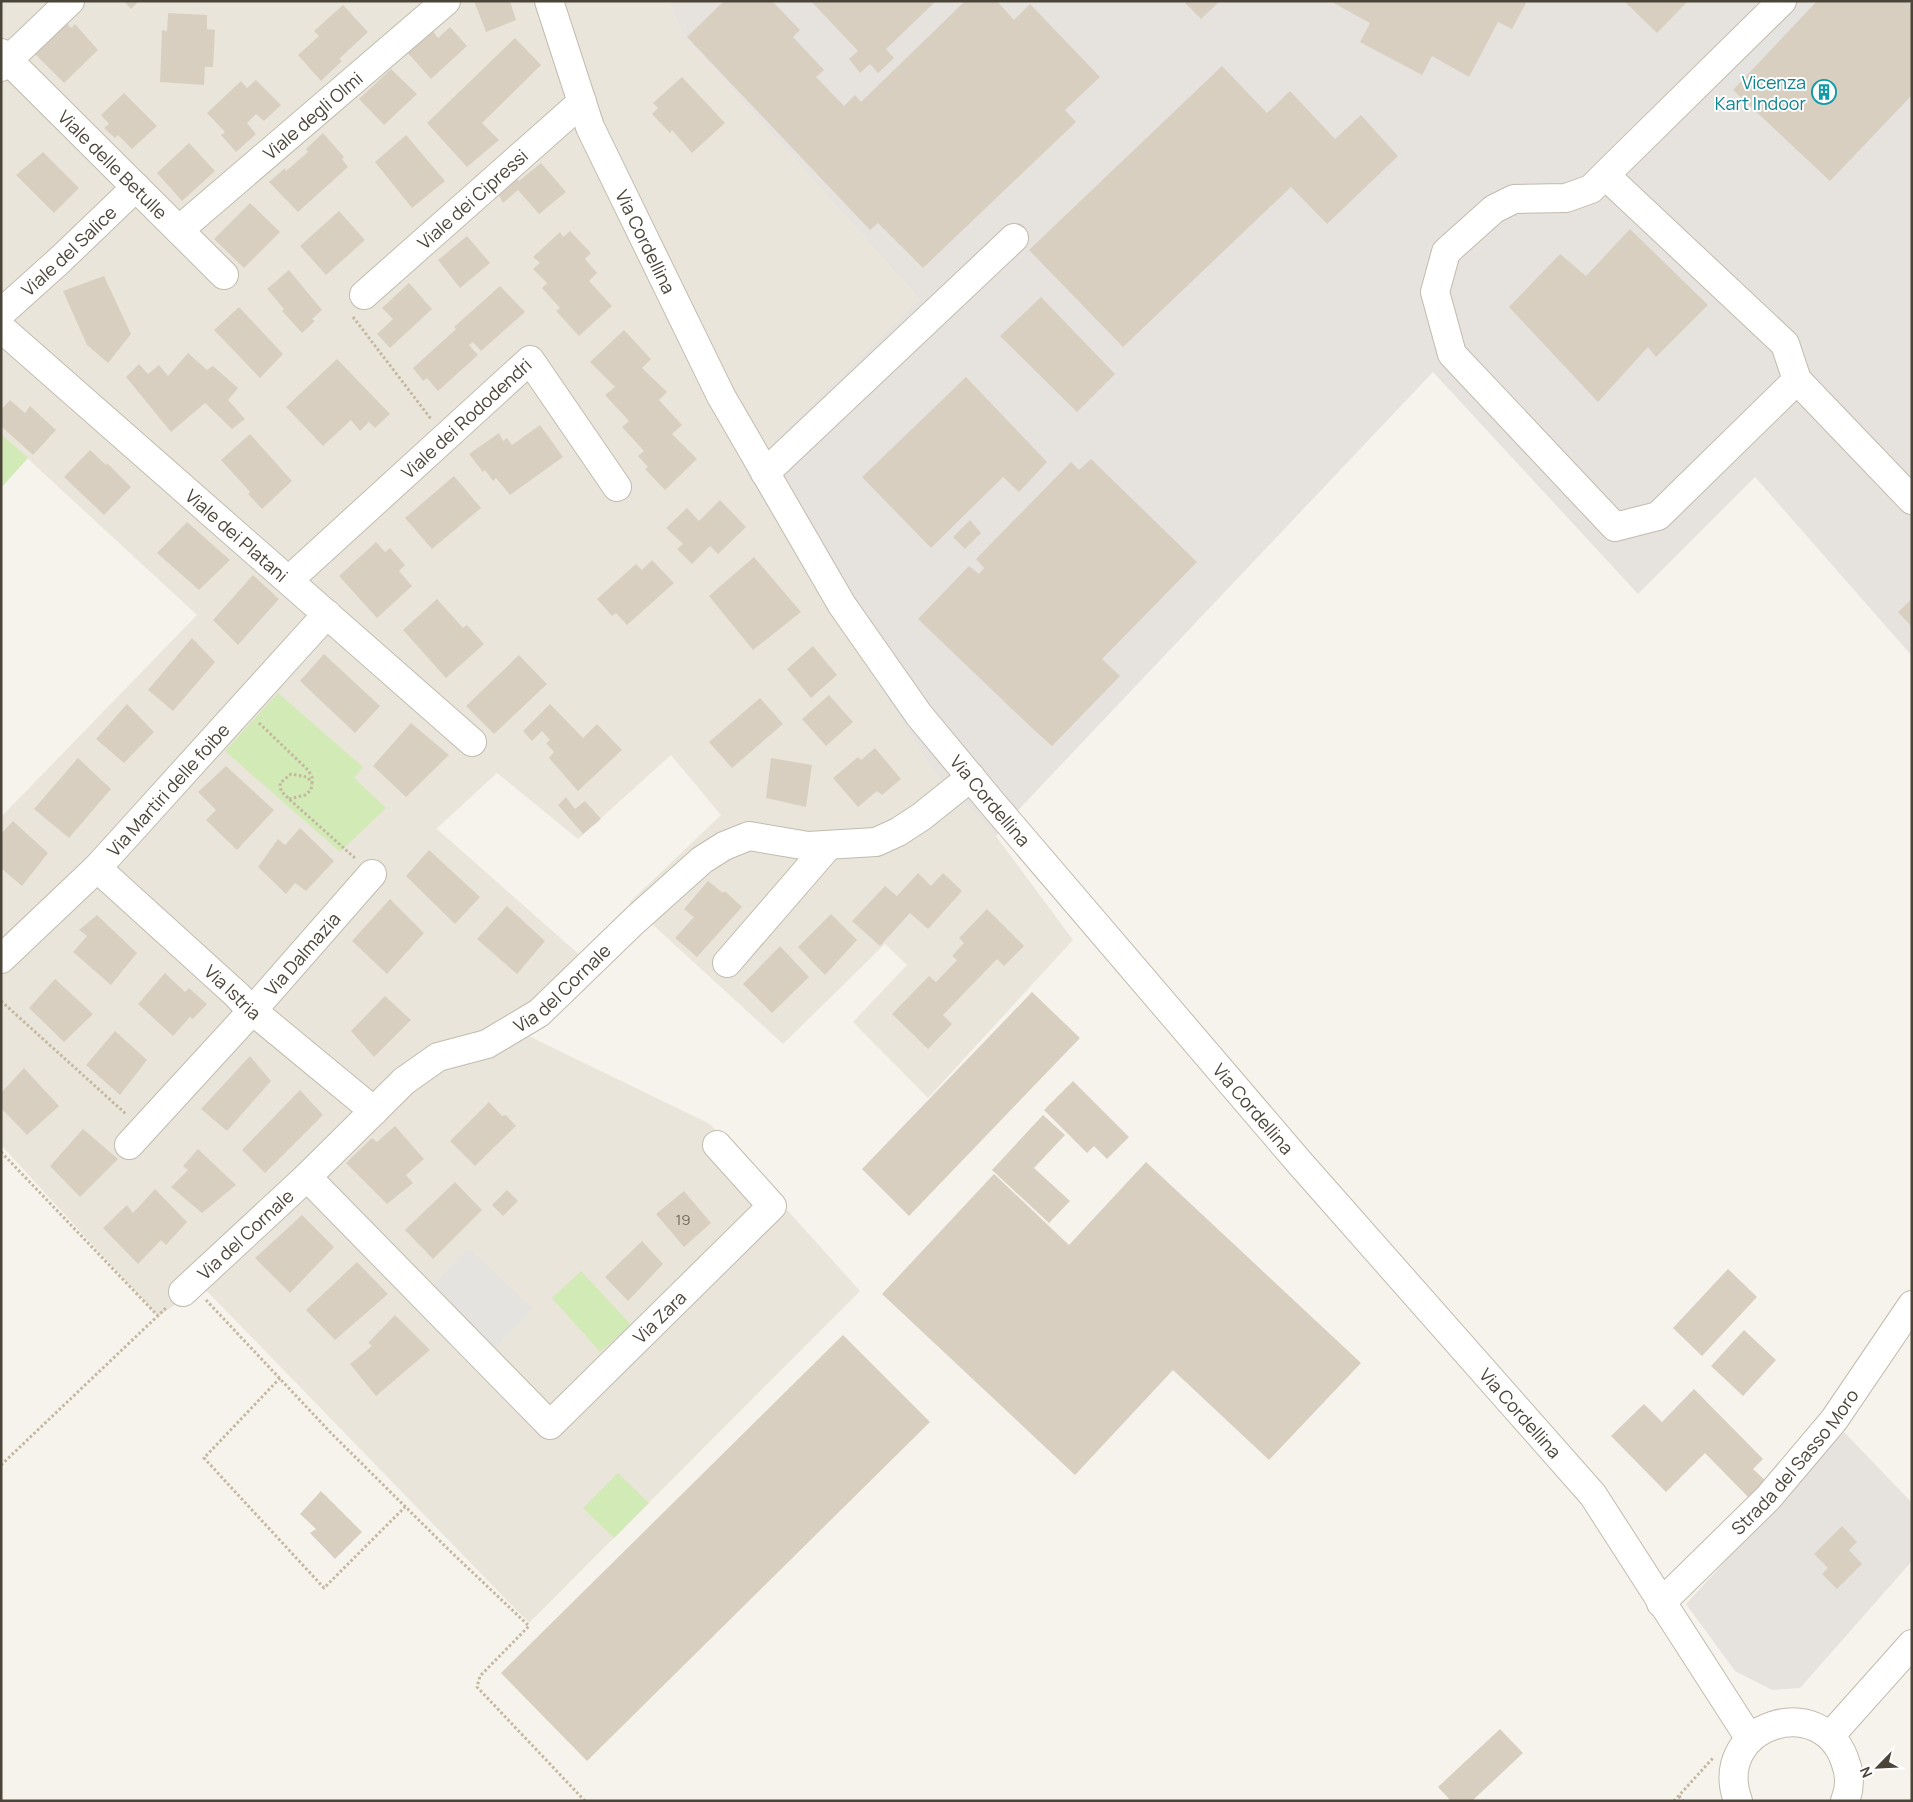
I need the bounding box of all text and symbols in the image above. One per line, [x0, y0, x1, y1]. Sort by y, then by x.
street label: Viale degli Olmi [258, 66, 367, 165]
place label: Vicenza Kart Indoor [1715, 70, 1807, 115]
building icon: Vicenza Kart Indoor [1811, 79, 1837, 105]
street label: Viale delle Betulle [53, 105, 173, 224]
street label: Viale dei Cipressi [412, 144, 533, 254]
street label: Via Cordellina [610, 186, 681, 298]
street label: Viale del Salice [16, 200, 121, 301]
street label: Viale dei Rododendri [396, 353, 537, 484]
street label: Viale dei Platani [180, 484, 293, 587]
street label: Via Martiri delle foibe [102, 718, 234, 861]
street label: Via Cordellina [945, 750, 1036, 851]
street label: Via Dalmazia [259, 907, 345, 1001]
street label: Via del Cornale [509, 938, 616, 1038]
street label: Via Istria [199, 959, 266, 1025]
street label: Via Cordellina [1208, 1058, 1299, 1159]
street label: Via del Cornale [192, 1184, 299, 1285]
house number: 19 [675, 1209, 691, 1230]
street label: Via Zara [628, 1285, 691, 1349]
street label: Via Cordellina [1474, 1363, 1567, 1463]
street label: Strada del Sasso Moro [1726, 1384, 1864, 1540]
north arrow [1853, 1742, 1903, 1792]
text: N [1855, 1764, 1876, 1781]

